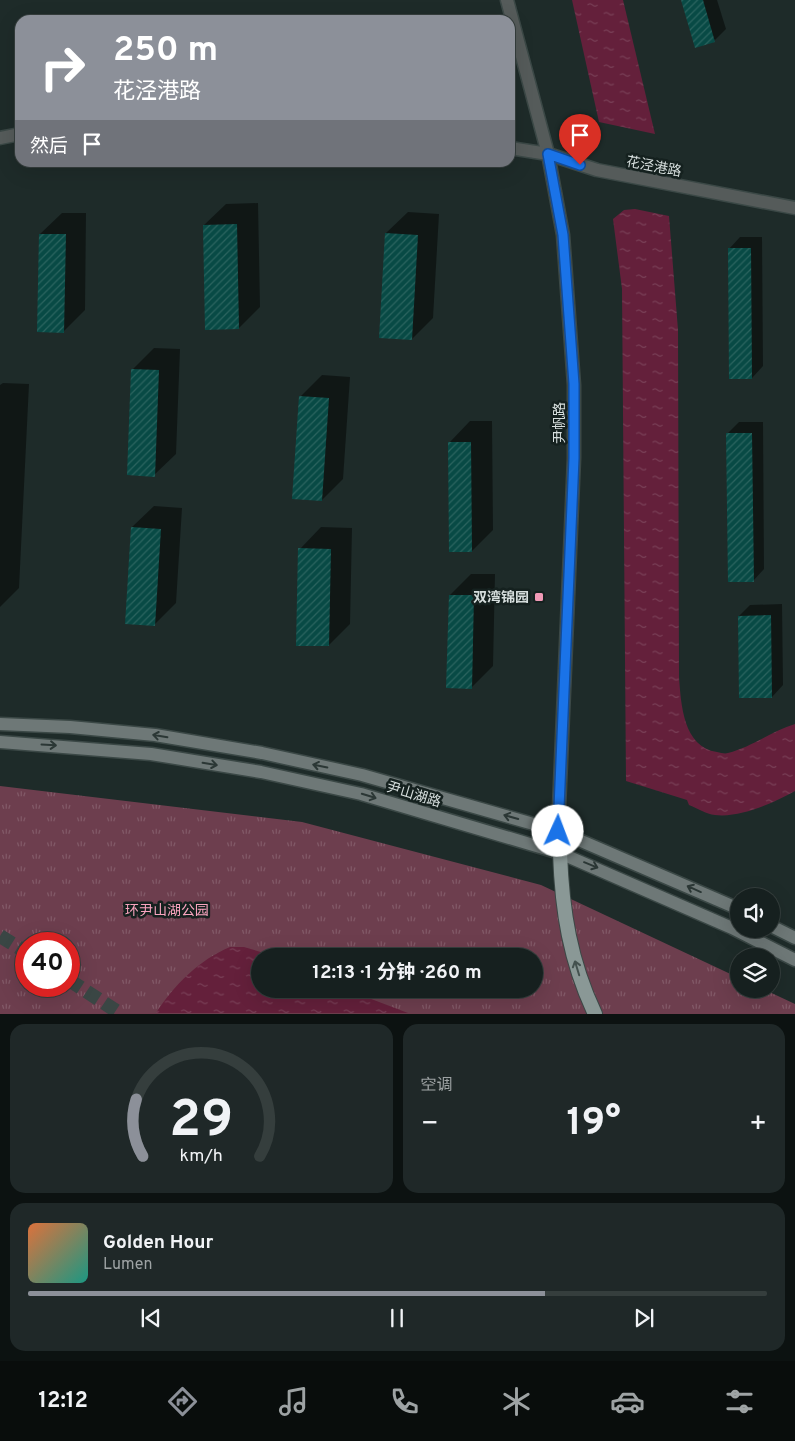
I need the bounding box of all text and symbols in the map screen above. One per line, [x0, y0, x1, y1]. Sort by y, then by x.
text: 250 m [113, 29, 218, 73]
icon: right [30, 35, 95, 100]
text: 花泾港路 [113, 79, 201, 106]
pin [559, 114, 601, 165]
icon: arrive [566, 121, 594, 149]
icon: arrive [78, 130, 106, 158]
text: 然后 [30, 135, 68, 159]
street label: 花泾港路 [625, 154, 683, 181]
street label: 尹帆路 [552, 402, 569, 444]
place label: 双湾锦园 [473, 589, 529, 607]
marker: 双湾锦园 [533, 591, 545, 603]
one-way arrow [153, 731, 169, 741]
one-way arrow [40, 741, 56, 750]
one-way arrow [202, 759, 218, 769]
one-way arrow [313, 761, 329, 770]
street label: 尹山湖路 [384, 779, 443, 812]
one-way arrow [361, 792, 377, 802]
position arrow [531, 804, 583, 856]
one-way arrow [503, 812, 519, 821]
one-way arrow [583, 861, 598, 871]
one-way arrow [687, 884, 702, 894]
map controls [730, 888, 780, 998]
button: sound [730, 888, 780, 938]
park label: 环尹山湖公园 [125, 903, 209, 920]
speed limit sign: 40 [15, 932, 80, 997]
button: layers [730, 948, 780, 998]
one-way arrow [572, 960, 582, 976]
text: 12:13 · 1 分钟 · 260 m [312, 961, 482, 985]
text: 空调 [421, 1076, 453, 1096]
text: 29 [169, 1089, 233, 1155]
text: 19° [567, 1100, 621, 1149]
text: − [421, 1107, 439, 1143]
text: + [749, 1107, 767, 1143]
text: km/h [180, 1145, 223, 1168]
text: Golden Hour [103, 1231, 214, 1255]
text: Lumen [103, 1255, 153, 1275]
icon: previous [137, 1304, 165, 1332]
icon: pause [383, 1304, 411, 1332]
icon: next [630, 1304, 658, 1332]
icon: directions [165, 1384, 200, 1419]
icon: music [276, 1384, 311, 1419]
icon: phone [387, 1384, 422, 1419]
icon: climate [499, 1384, 534, 1419]
icon: car [610, 1384, 645, 1419]
icon: filters [722, 1384, 757, 1419]
text: 12:12 [38, 1388, 88, 1415]

